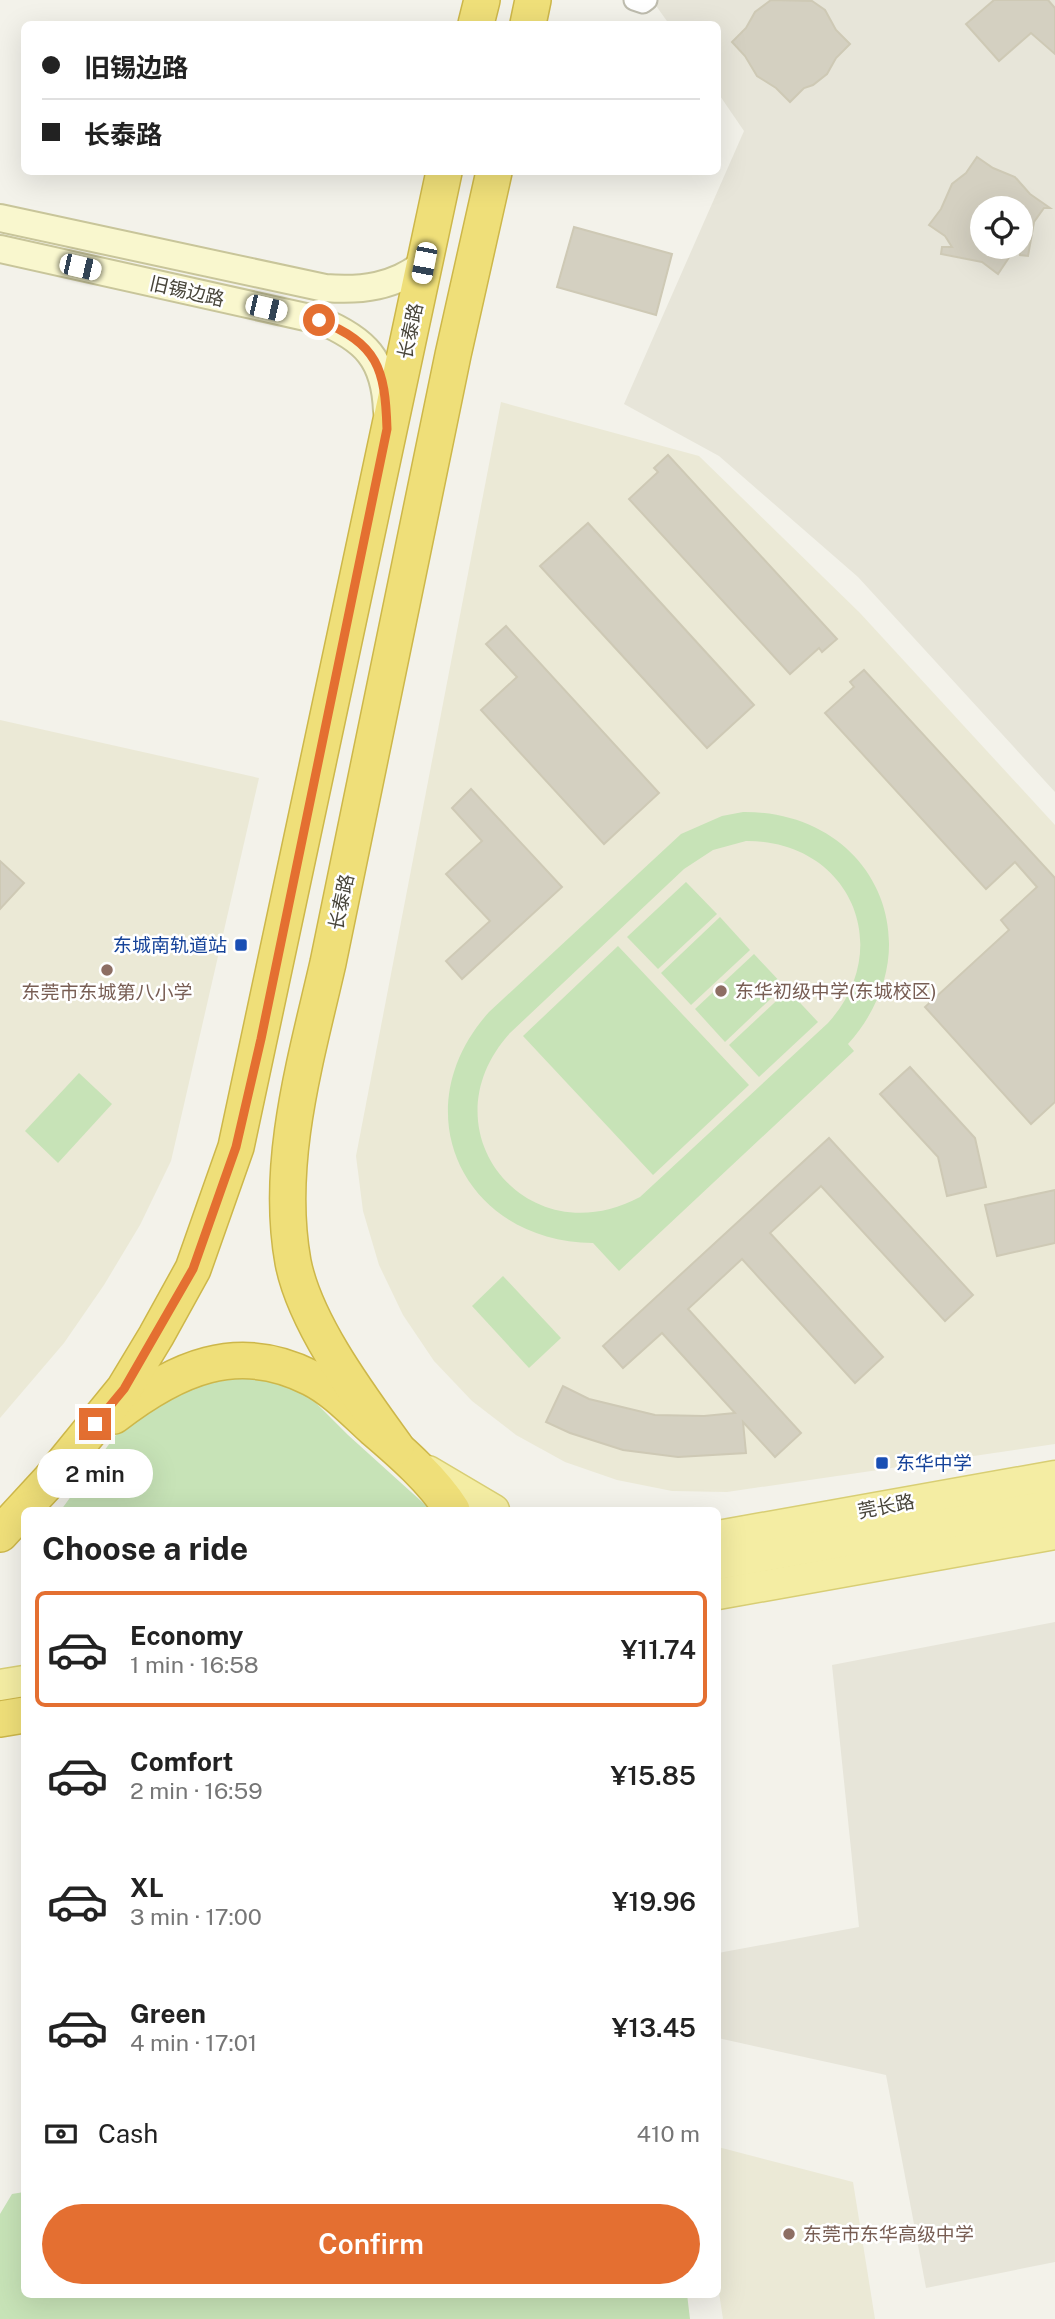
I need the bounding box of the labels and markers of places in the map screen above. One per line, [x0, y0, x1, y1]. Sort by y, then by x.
place label: 东城南轨道站 [113, 934, 227, 956]
marker: 东城南轨道站 [233, 937, 249, 953]
marker: 东莞市东城第八小学 [99, 962, 115, 978]
place label: 东华初级中学(东城校区) [735, 980, 937, 1002]
place label: 东莞市东城第八小学 [21, 981, 193, 1003]
marker: 东华初级中学(东城校区) [713, 983, 729, 999]
place label: 东华中学 [896, 1452, 972, 1474]
marker: 东华中学 [874, 1455, 890, 1471]
place label: 东莞市东华高级中学 [803, 2223, 974, 2245]
marker: 东莞市东华高级中学 [781, 2226, 797, 2242]

